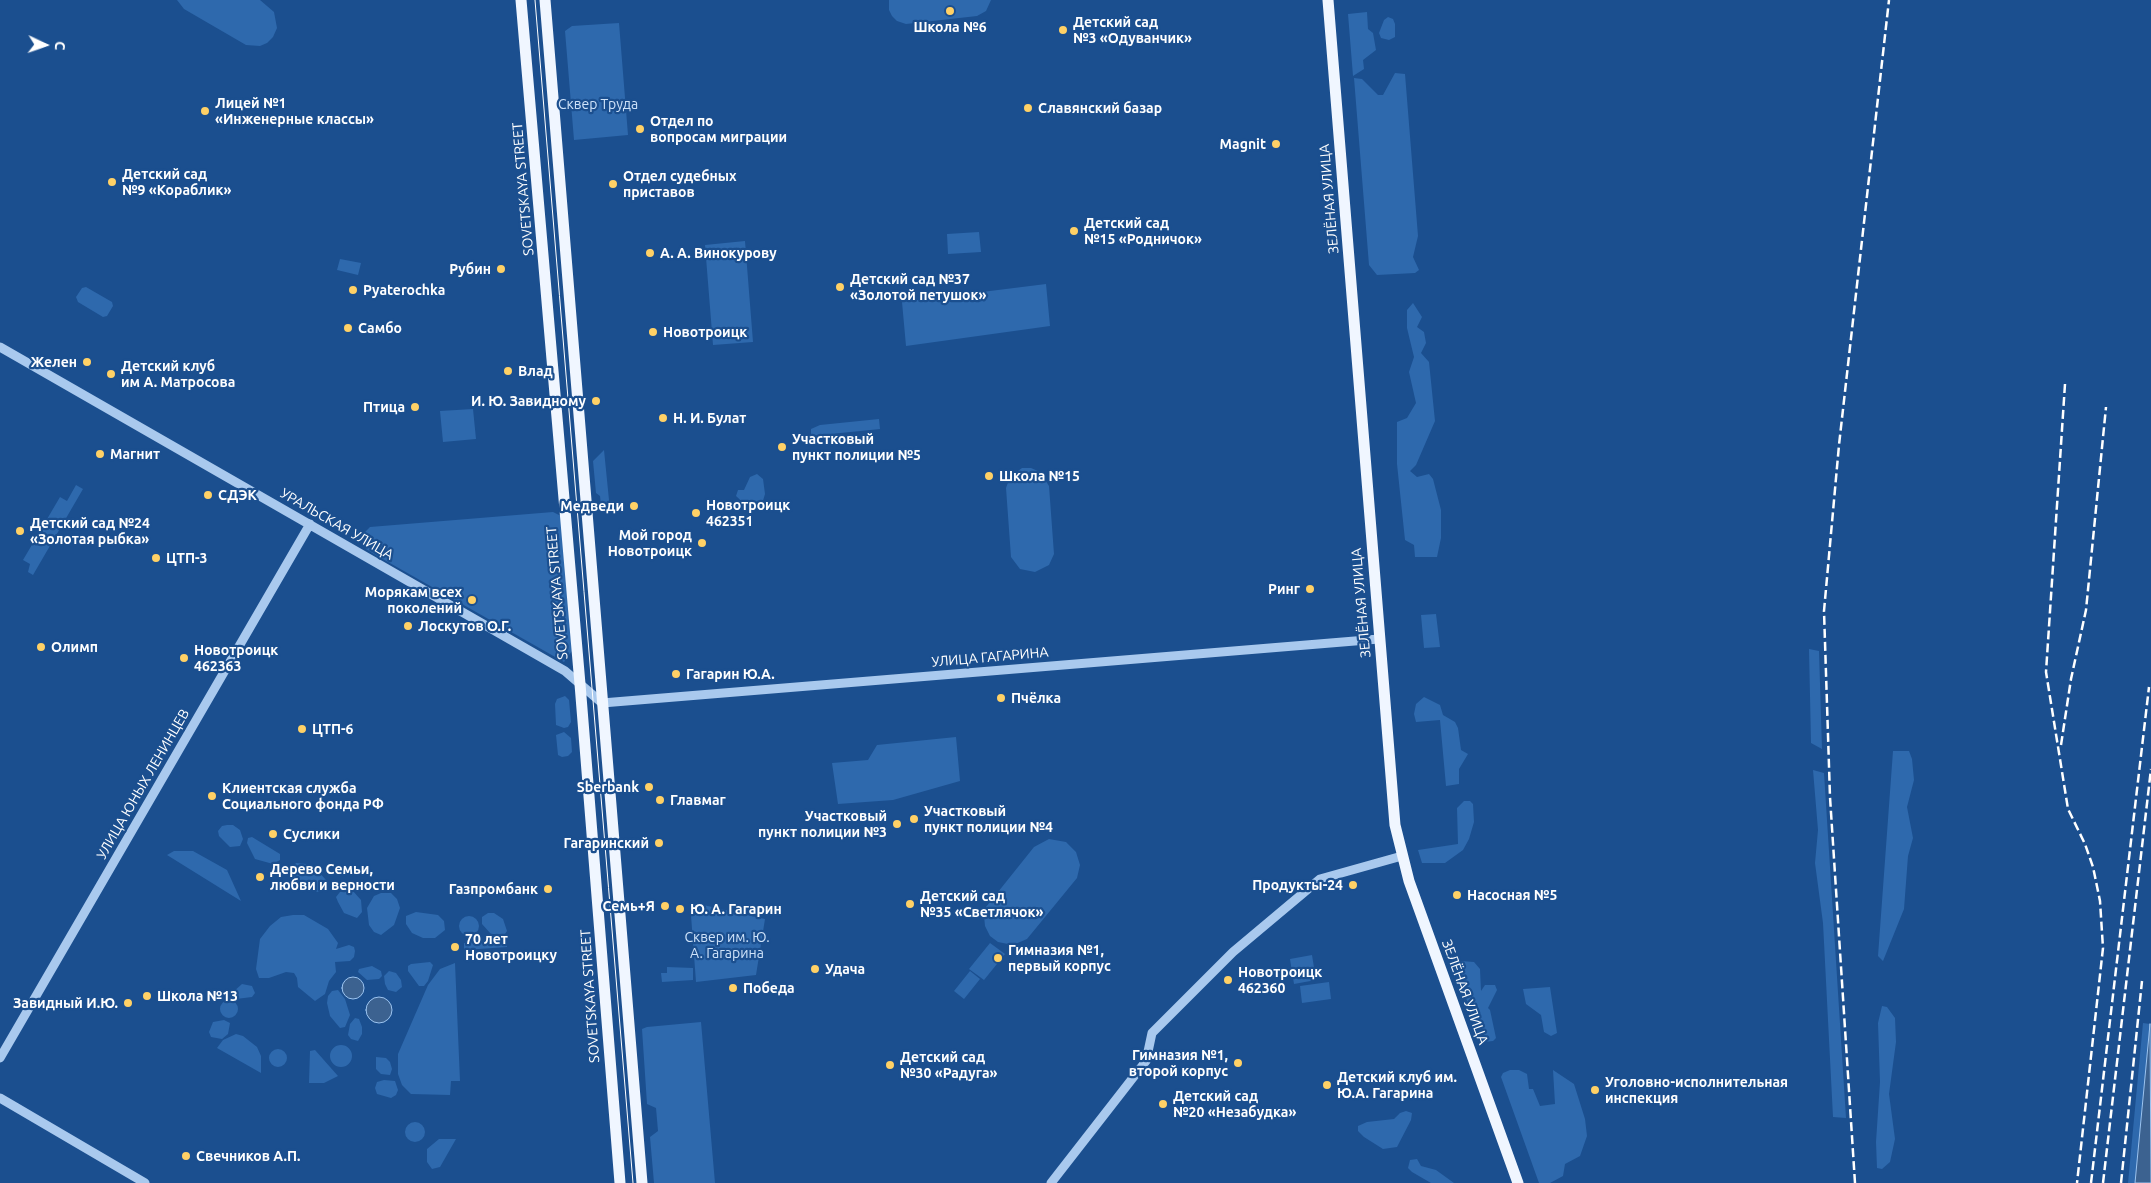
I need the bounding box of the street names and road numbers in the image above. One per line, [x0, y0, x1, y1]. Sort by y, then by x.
street label: SOVETSKAYA STREET [509, 122, 537, 256]
street label: ЗЕЛЁНАЯ УЛИЦА [1316, 143, 1342, 255]
street label: УРАЛЬСКАЯ УЛИЦА [277, 485, 397, 563]
street label: SOVETSKAYA STREET [543, 526, 571, 660]
street label: ЗЕЛЁНАЯ УЛИЦА [1348, 547, 1374, 659]
street label: УЛИЦА ГАГАРИНА [931, 644, 1049, 670]
street label: УЛИЦА ЮНЫХ ЛЕНИНЦЕВ [93, 706, 193, 862]
street label: SOVETSKAYA STREET [577, 929, 603, 1063]
street label: ЗЕЛЁНАЯ УЛИЦА [1438, 937, 1492, 1047]

